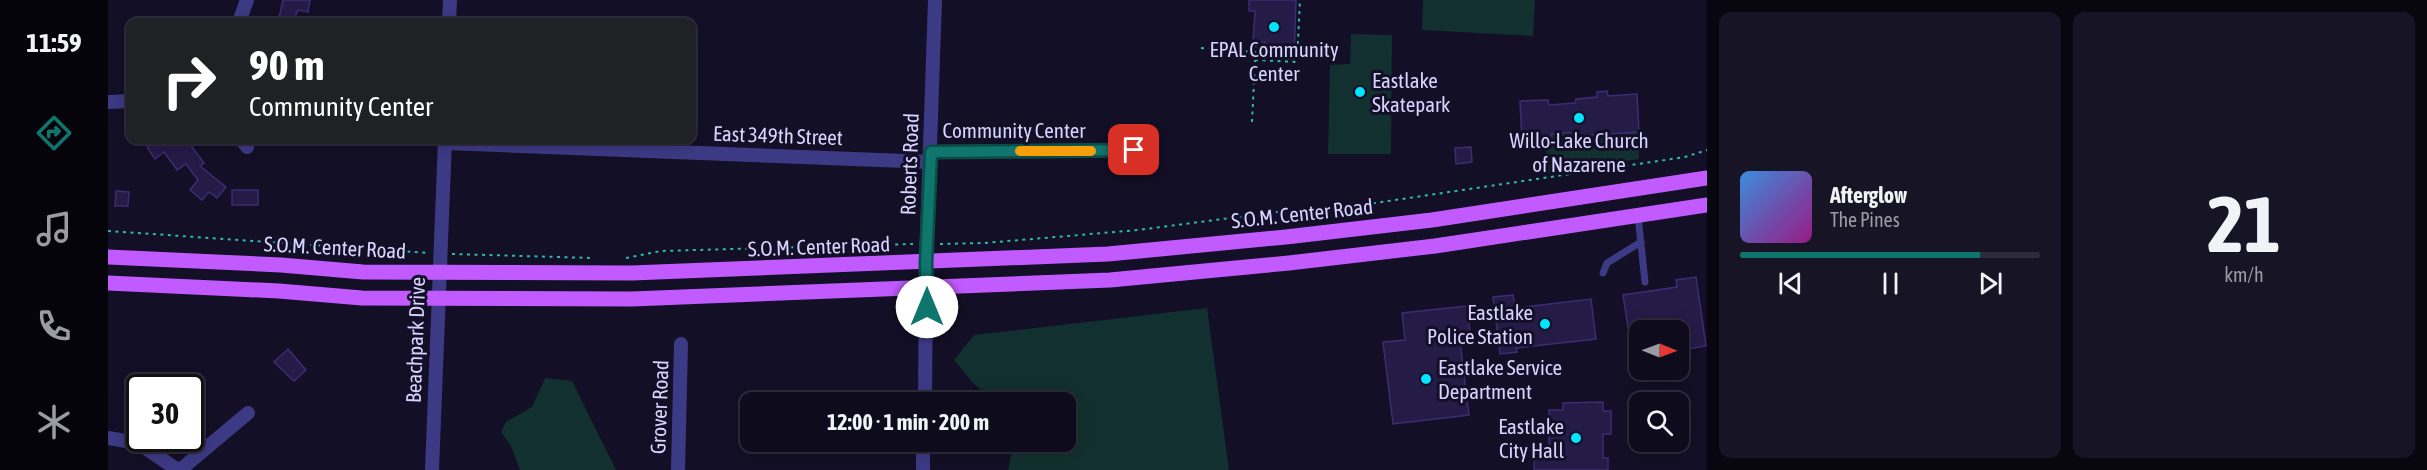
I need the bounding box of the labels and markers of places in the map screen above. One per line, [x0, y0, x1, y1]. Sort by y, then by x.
marker: EPAL Community Center [1267, 20, 1281, 34]
place label: EPAL Community Center [1209, 37, 1339, 85]
place label: Eastlake Skatepark [1372, 68, 1450, 116]
marker: Eastlake Skatepark [1353, 85, 1367, 99]
marker: Willo-Lake Church of Nazarene [1572, 111, 1586, 125]
pin [1108, 124, 1159, 175]
place label: Willo-Lake Church of Nazarene [1509, 128, 1649, 176]
place label: Eastlake Police Station [1427, 300, 1533, 348]
marker: Eastlake Police Station [1538, 317, 1552, 331]
place label: Eastlake Service Department [1438, 355, 1562, 403]
marker: Eastlake Service Department [1419, 372, 1433, 386]
place label: Eastlake City Hall [1498, 414, 1564, 462]
marker: Eastlake City Hall [1569, 431, 1583, 445]

